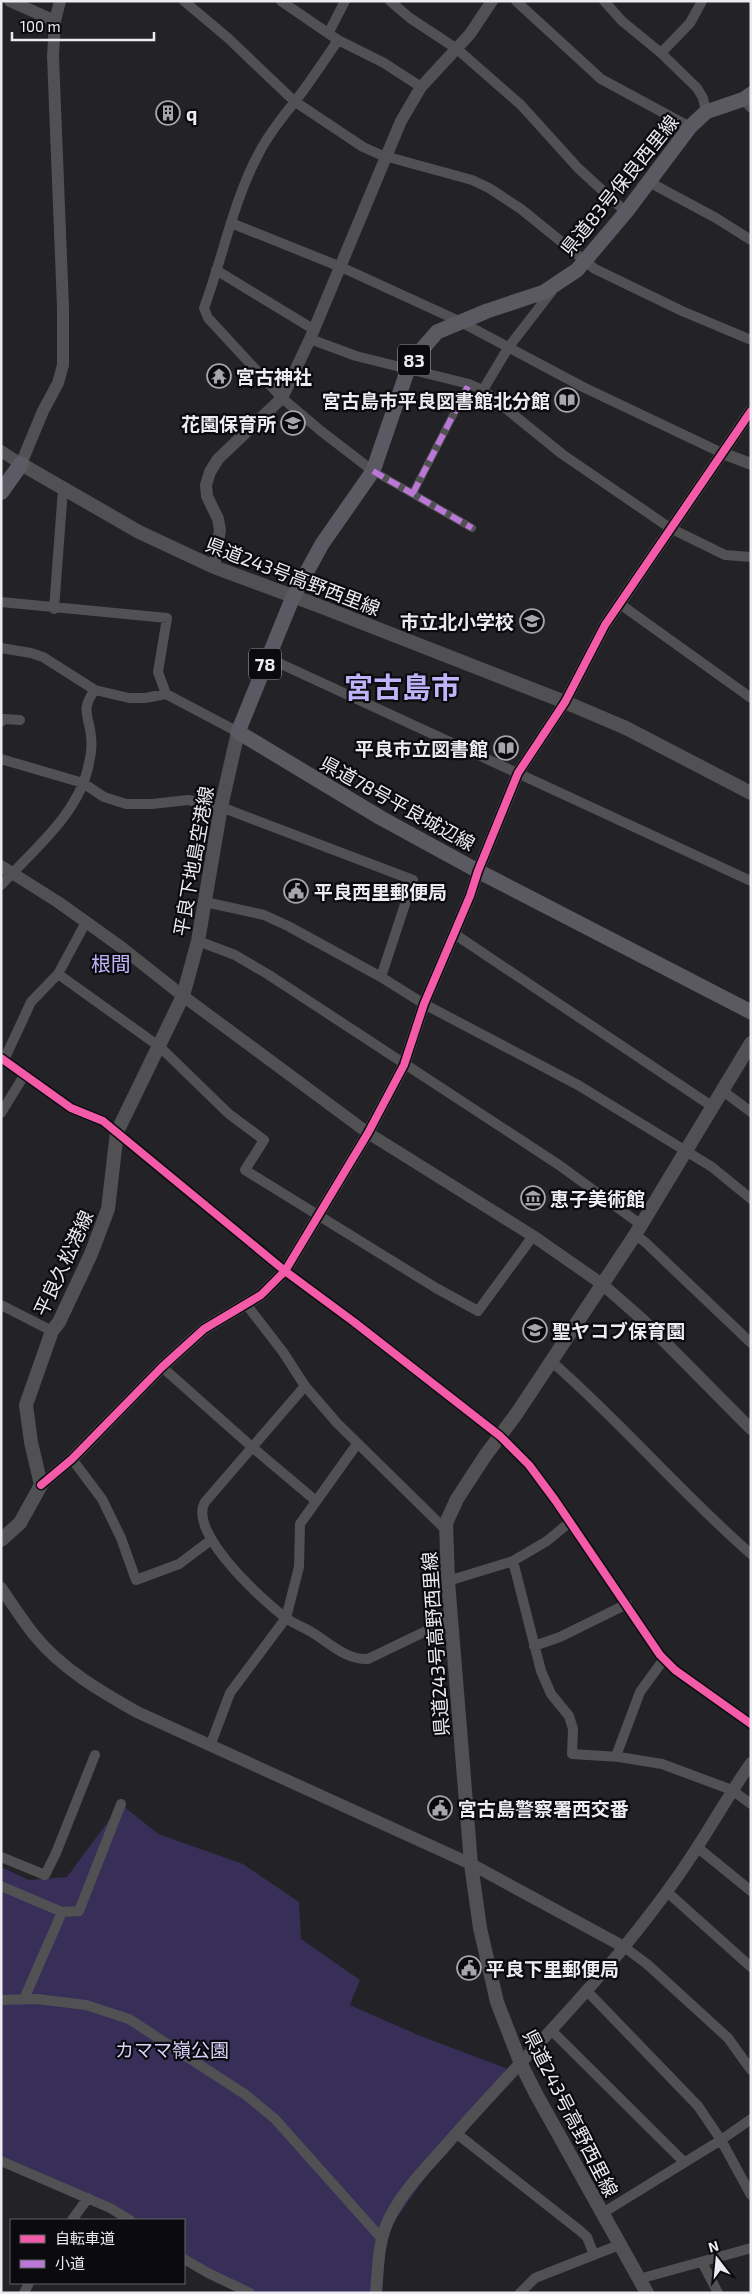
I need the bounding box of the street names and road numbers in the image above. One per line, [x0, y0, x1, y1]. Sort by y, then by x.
street label: 県道83号保良西里線 [555, 110, 683, 260]
road number: 83 [398, 344, 430, 376]
street label: 県道243号高野西里線 [203, 532, 383, 620]
road number: 78 [249, 649, 281, 680]
street label: 県道78号平良城辺線 [317, 751, 479, 855]
street label: 平良下地島空港線 [168, 784, 218, 938]
street label: 平良久松港線 [28, 1206, 98, 1320]
street label: 県道243号高野西里線 [417, 1551, 453, 1737]
street label: 県道243号高野西里線 [519, 2025, 623, 2201]

